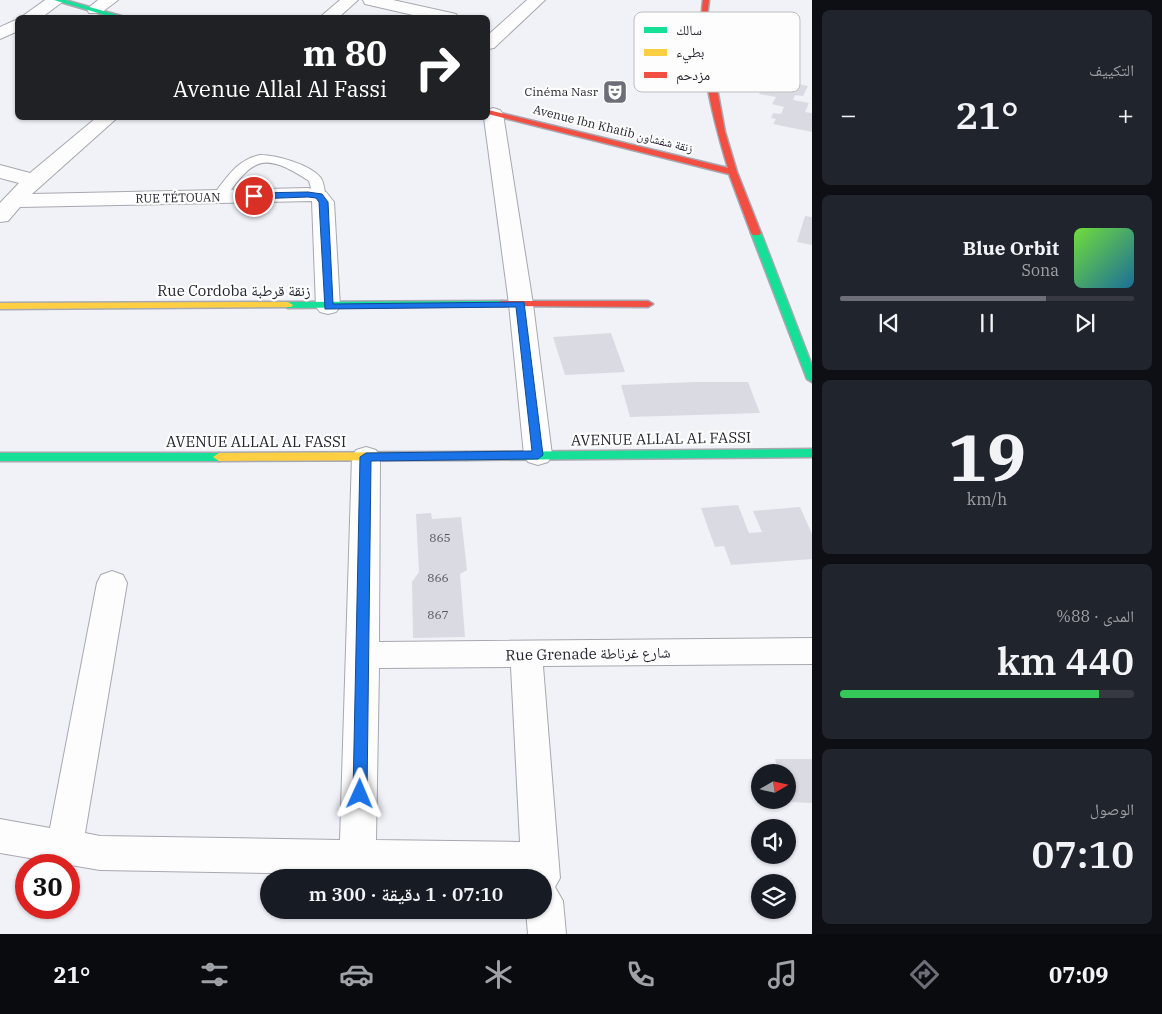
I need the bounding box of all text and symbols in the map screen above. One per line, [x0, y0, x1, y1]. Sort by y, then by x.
legend [634, 12, 800, 92]
text: سالك [676, 21, 702, 39]
text: 80 m [303, 30, 387, 76]
icon: right [405, 35, 470, 100]
text: بطيء [676, 43, 705, 64]
text: التكييف [1089, 60, 1134, 80]
text: مزدحم [676, 66, 710, 85]
text: Avenue Allal Al Fassi [173, 74, 387, 103]
theatre icon: Cinéma Nasr [602, 79, 628, 105]
place label: Cinéma Nasr [525, 84, 599, 99]
text: 21° [955, 90, 1019, 139]
text: − [840, 96, 857, 133]
text: + [1117, 96, 1134, 133]
street label: Avenue Ibn Khatib زنقة شفشاون [532, 101, 695, 156]
pin [233, 175, 275, 217]
icon: arrive [240, 182, 268, 210]
street label: RUE TÉTOUAN [135, 189, 221, 206]
text: Blue Orbit [963, 236, 1059, 260]
text: Sona [1022, 260, 1059, 280]
street label: Rue Cordoba زنقة قرطبة [157, 281, 311, 300]
icon: previous [875, 309, 903, 337]
icon: pause [973, 309, 1001, 337]
icon: next [1071, 309, 1099, 337]
text: 19 [948, 414, 1026, 499]
street label: AVENUE ALLAL AL FASSI [571, 427, 751, 450]
street label: AVENUE ALLAL AL FASSI [166, 432, 346, 451]
text: km/h [967, 489, 1007, 509]
house number: 865 [429, 530, 451, 545]
house number: 866 [427, 570, 449, 585]
text: المدى · 88% [1056, 606, 1134, 626]
house number: 867 [427, 607, 449, 622]
text: 440 km [997, 636, 1134, 685]
street label: Rue Grenade شارع غرناطة [505, 643, 671, 665]
north arrow [751, 764, 796, 809]
map controls [751, 764, 796, 919]
position arrow [333, 767, 385, 819]
text: الوصول [1090, 799, 1134, 819]
button: sound [751, 819, 796, 864]
text: 07:10 [1031, 829, 1134, 878]
speed limit sign: 30 [15, 854, 80, 919]
button: layers [751, 874, 796, 919]
text: 07:10 · 1 دقيقة · 300 m [309, 882, 503, 906]
icon: filters [197, 957, 232, 992]
icon: car [339, 957, 374, 992]
icon: climate [481, 957, 516, 992]
icon: phone [623, 957, 658, 992]
icon: music [765, 957, 800, 992]
icon: directions [907, 957, 942, 992]
text: 21° [54, 960, 90, 989]
text: 07:09 [1049, 960, 1109, 989]

